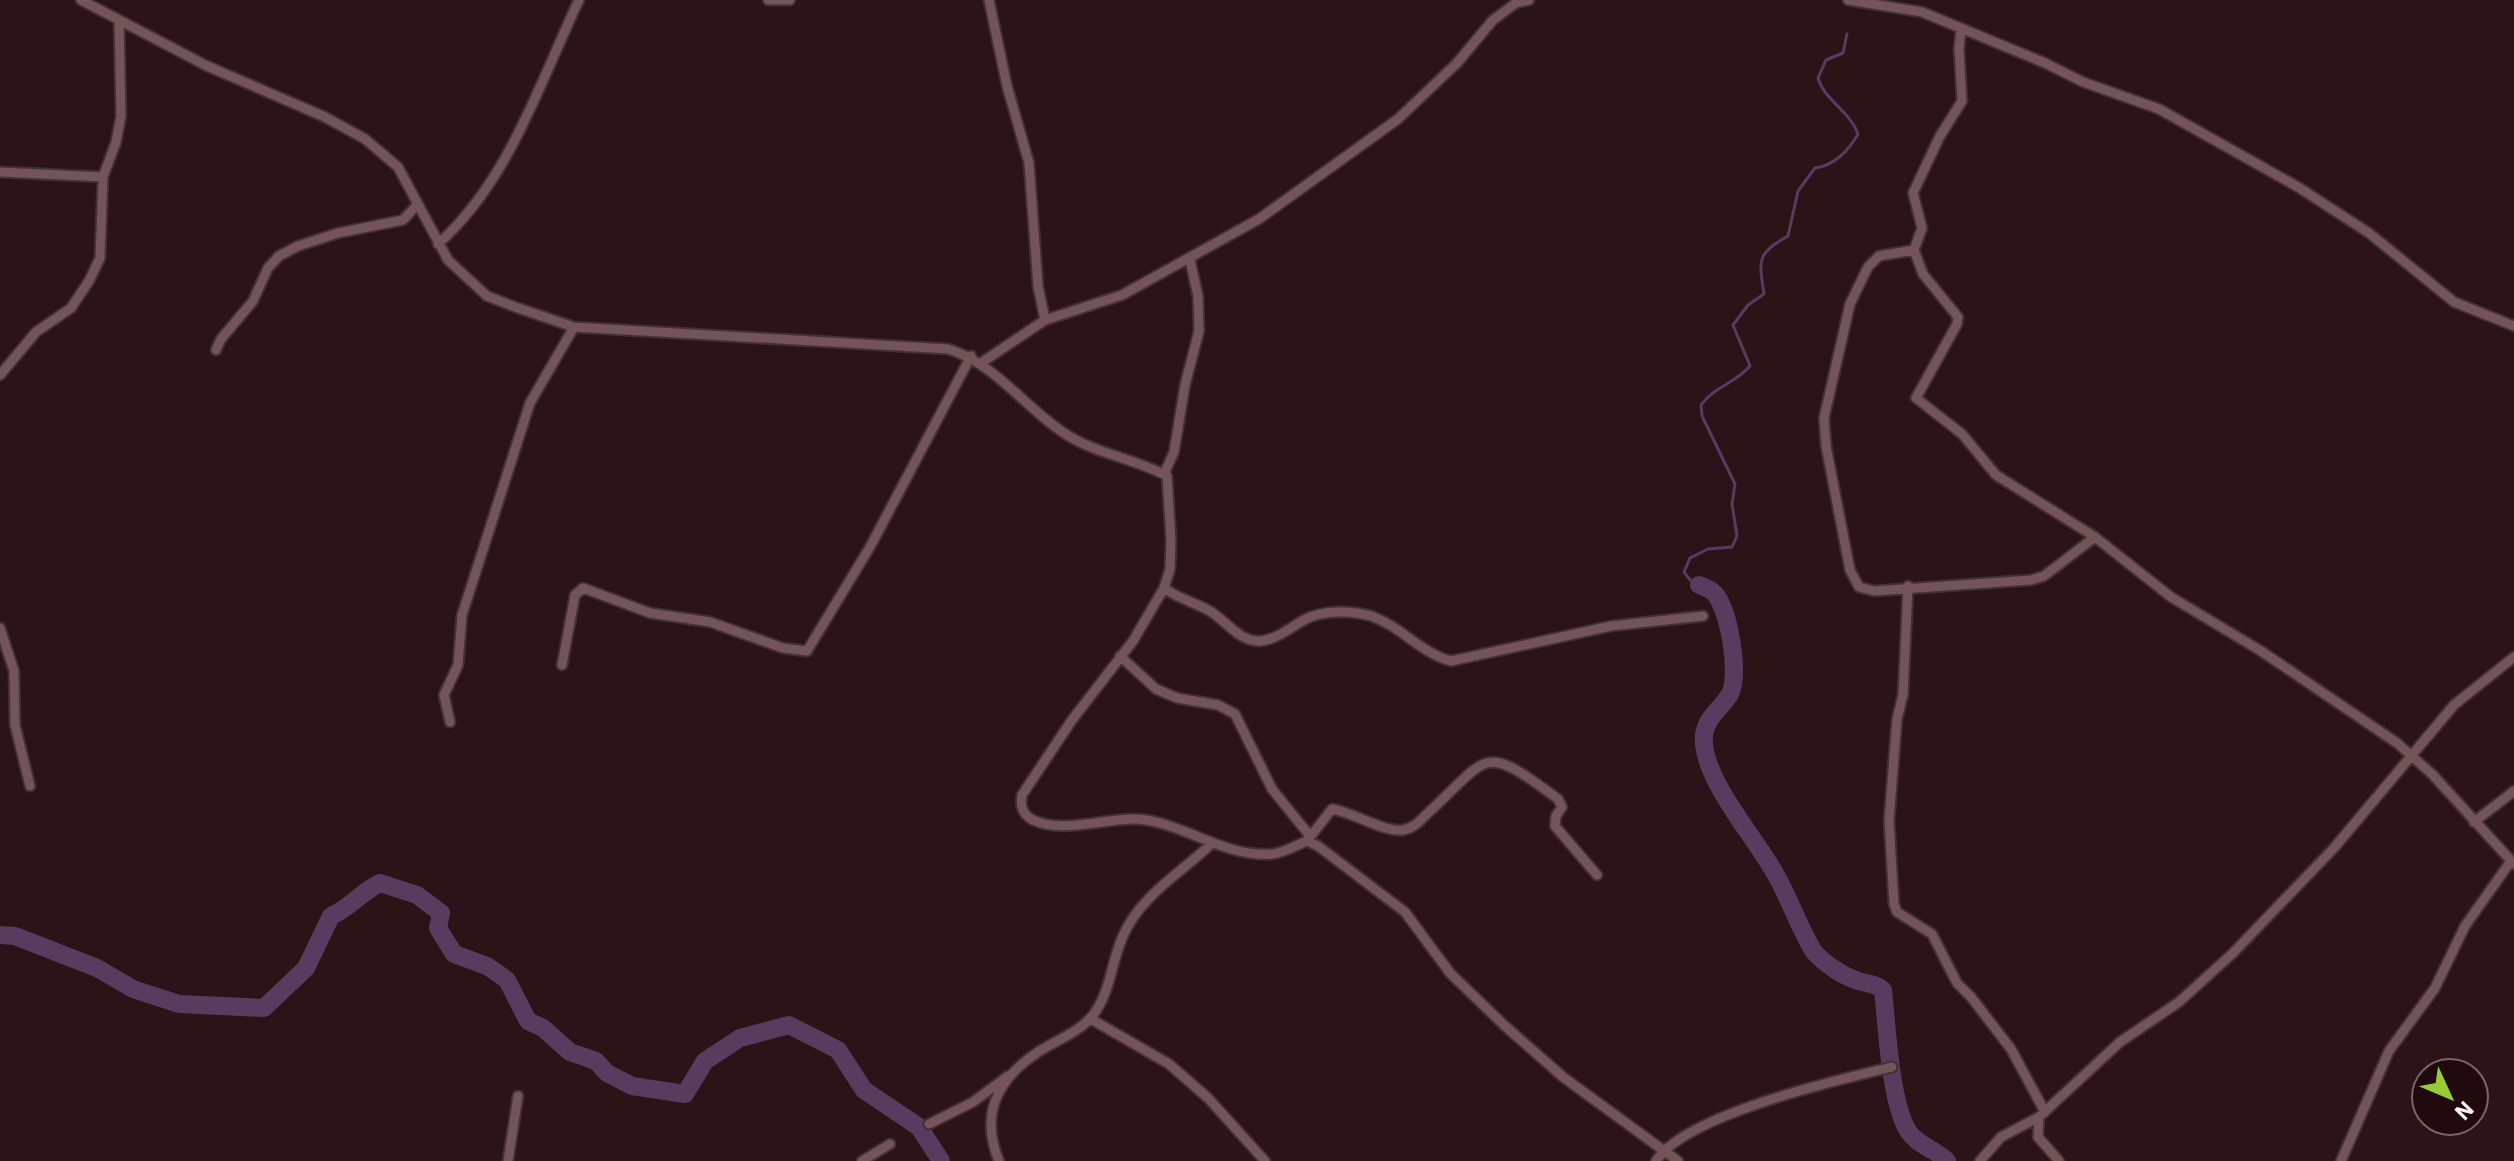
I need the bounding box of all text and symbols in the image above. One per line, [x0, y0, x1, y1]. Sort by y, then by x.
north arrow [2410, 1057, 2490, 1137]
text: N [2449, 1095, 2481, 1127]

